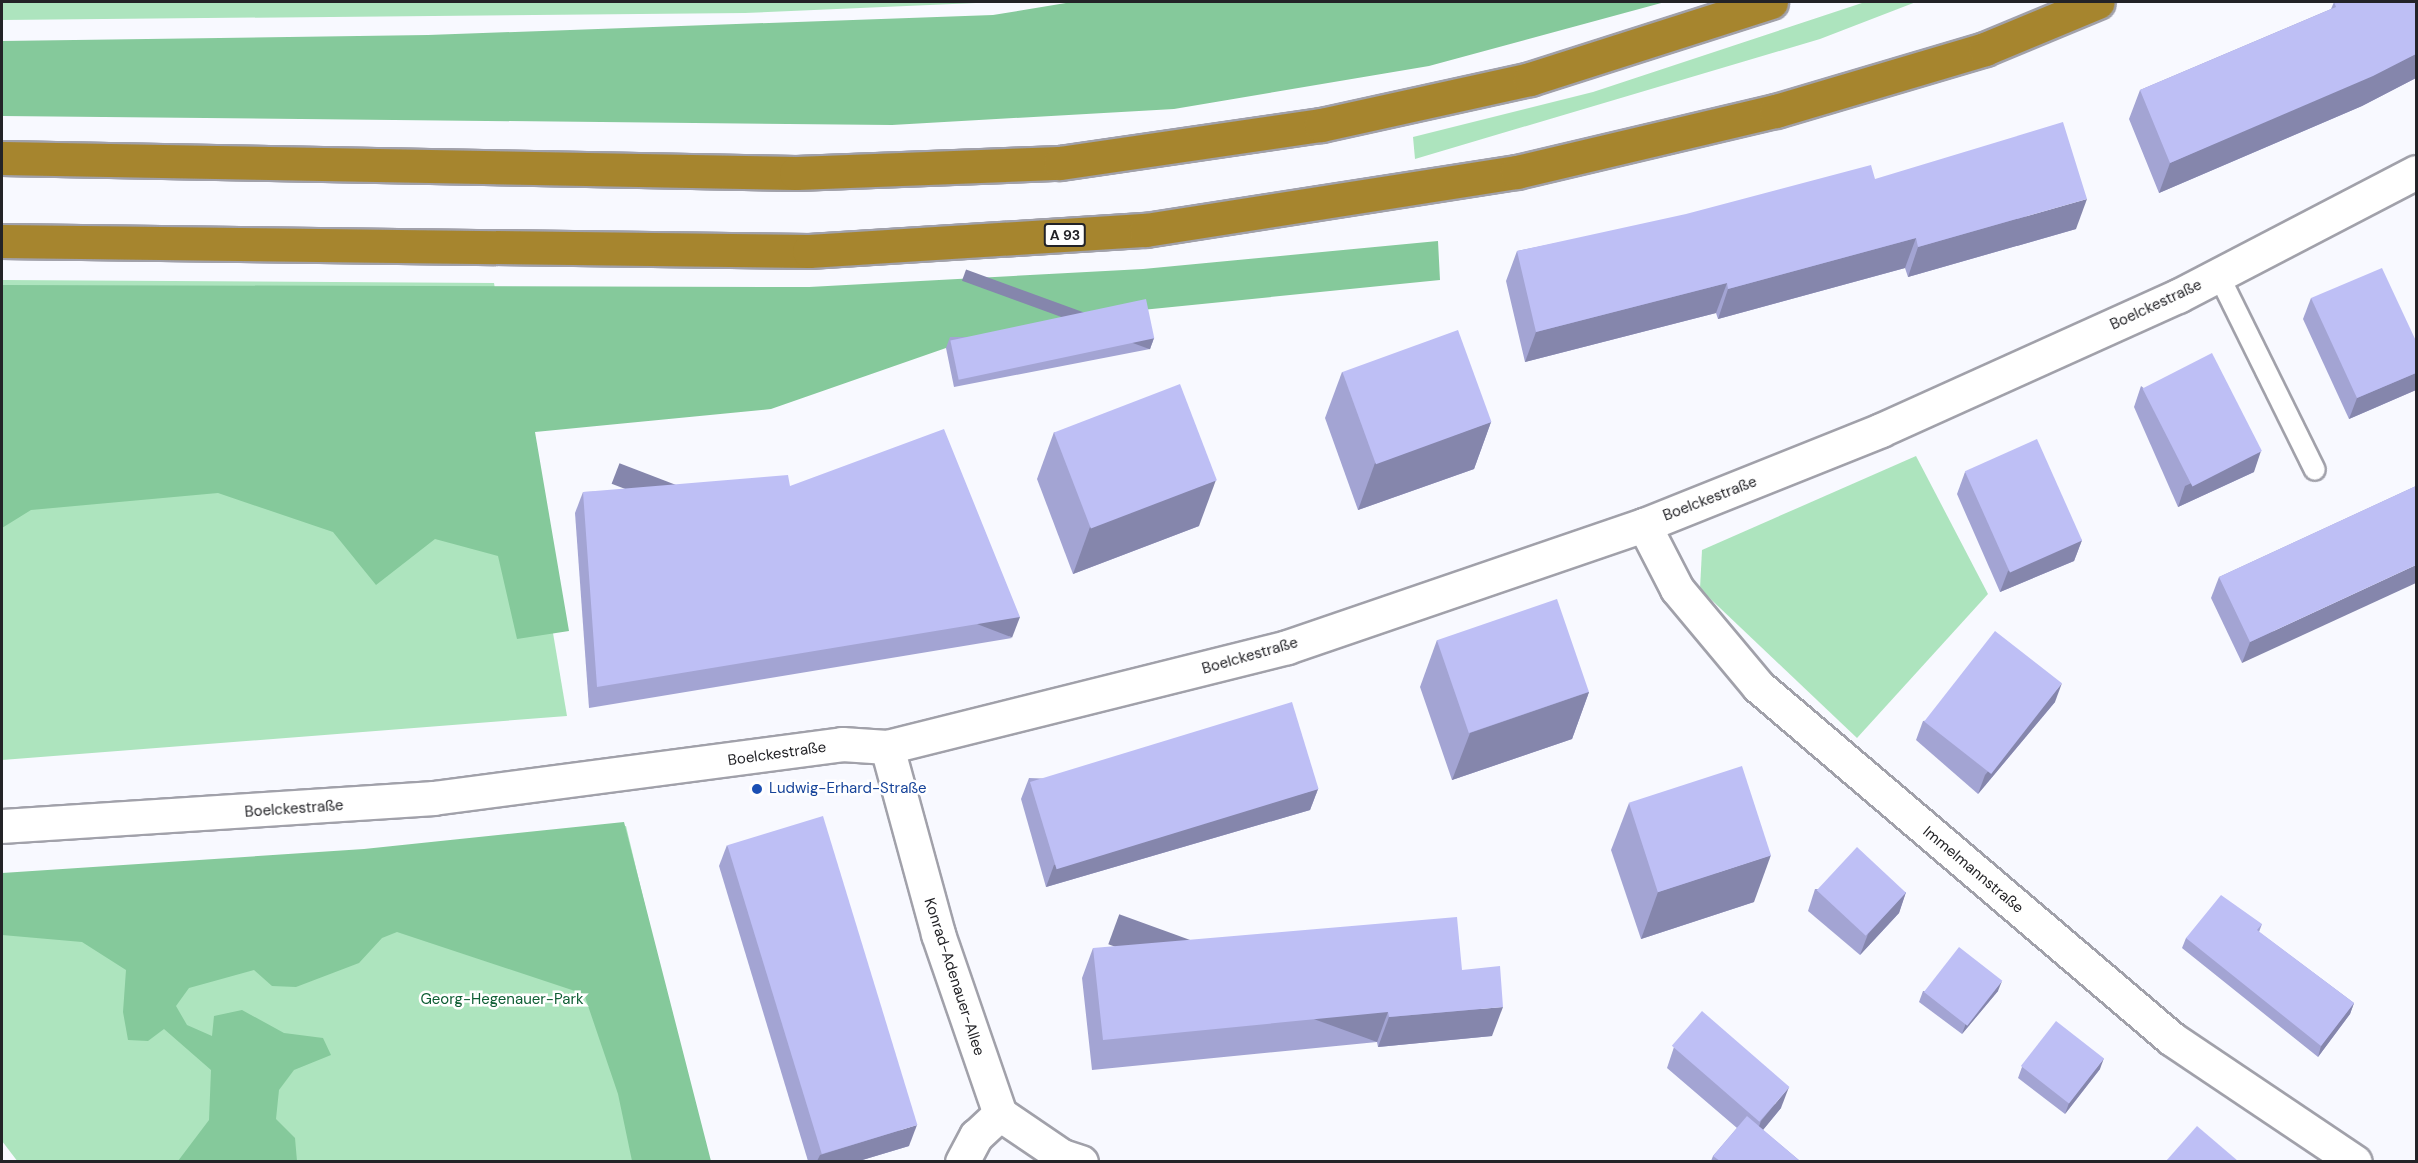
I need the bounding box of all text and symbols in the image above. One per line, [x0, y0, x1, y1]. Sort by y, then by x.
road number: A 93 [1042, 224, 1088, 246]
street label: Boelckestraße [2107, 276, 2205, 334]
street label: Boelckestraße [1661, 473, 1759, 525]
street label: Boelckestraße [1200, 634, 1300, 678]
street label: Boelckestraße [727, 738, 827, 770]
place label: Ludwig-Erhard-Straße [769, 780, 927, 798]
marker: Ludwig-Erhard-Straße [750, 782, 764, 796]
street label: Boelckestraße [244, 797, 344, 821]
street label: Immelmannstraße [1919, 823, 2027, 917]
street label: Konrad-Adenauer-Allee [920, 896, 988, 1058]
park label: Georg-Hegenauer-Park [420, 991, 584, 1009]

